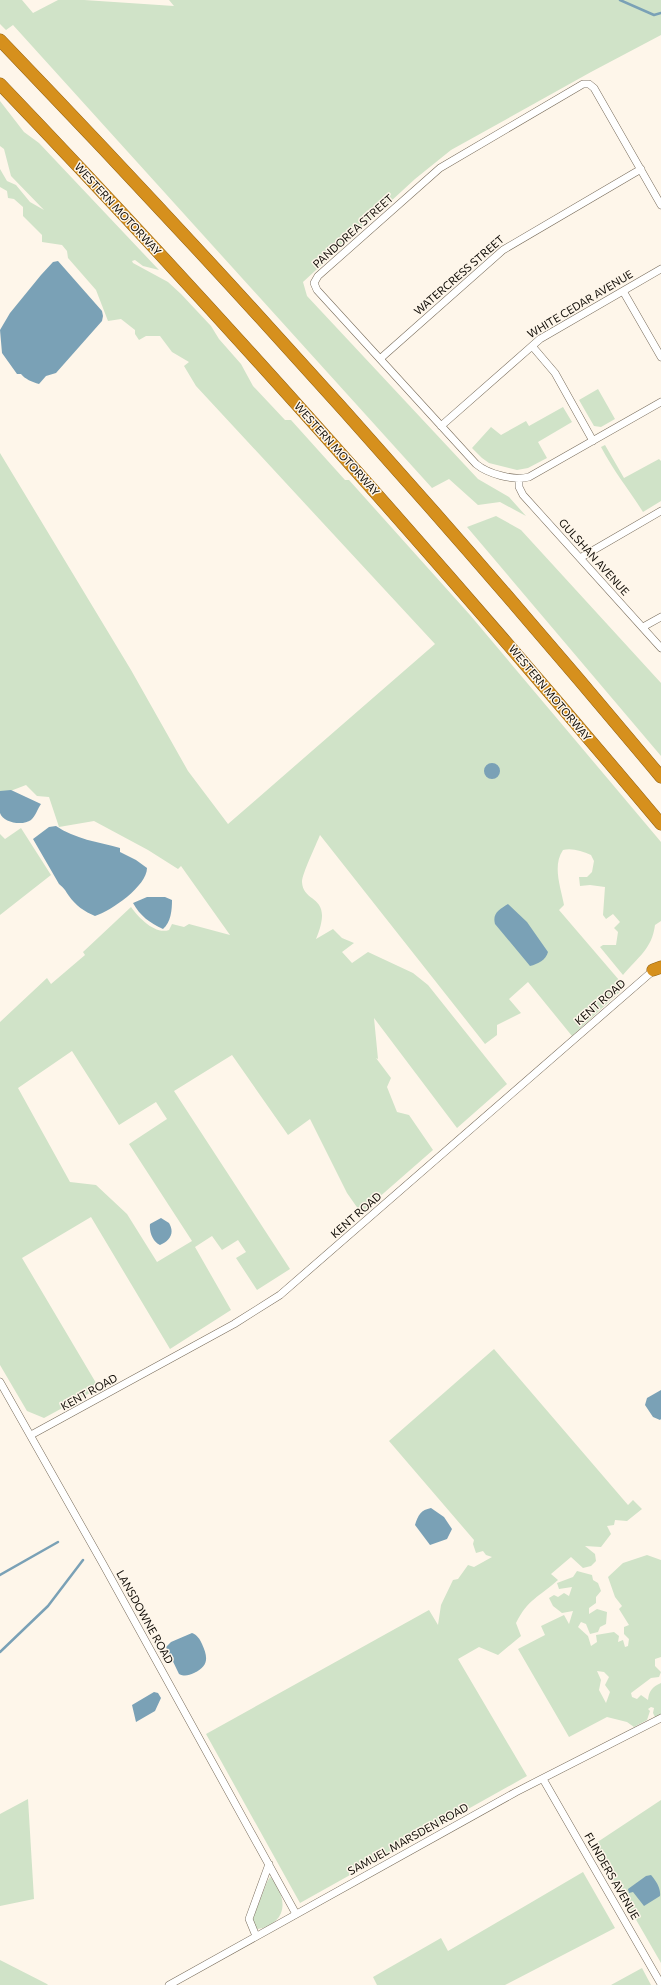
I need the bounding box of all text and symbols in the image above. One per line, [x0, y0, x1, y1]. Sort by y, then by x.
street label: WESTERN MOTORWAY [72, 160, 165, 258]
street label: PANDOREA STREET [310, 191, 396, 270]
street label: WATERCRESS STREET [411, 232, 506, 317]
street label: WHITE CEDAR AVENUE [525, 267, 635, 340]
street label: WESTERN MOTORWAY [292, 399, 383, 498]
street label: GULSHAN AVENUE [556, 516, 632, 598]
street label: WESTERN MOTORWAY [506, 642, 594, 743]
street label: KENT ROAD [572, 976, 628, 1027]
street label: KENT ROAD [328, 1189, 384, 1240]
street label: KENT ROAD [58, 1371, 119, 1413]
street label: LANSDOWNE ROAD [114, 1568, 177, 1666]
street label: SAMUEL MARSDEN ROAD [345, 1800, 470, 1877]
street label: FLINDERS AVENUE [582, 1830, 643, 1922]

